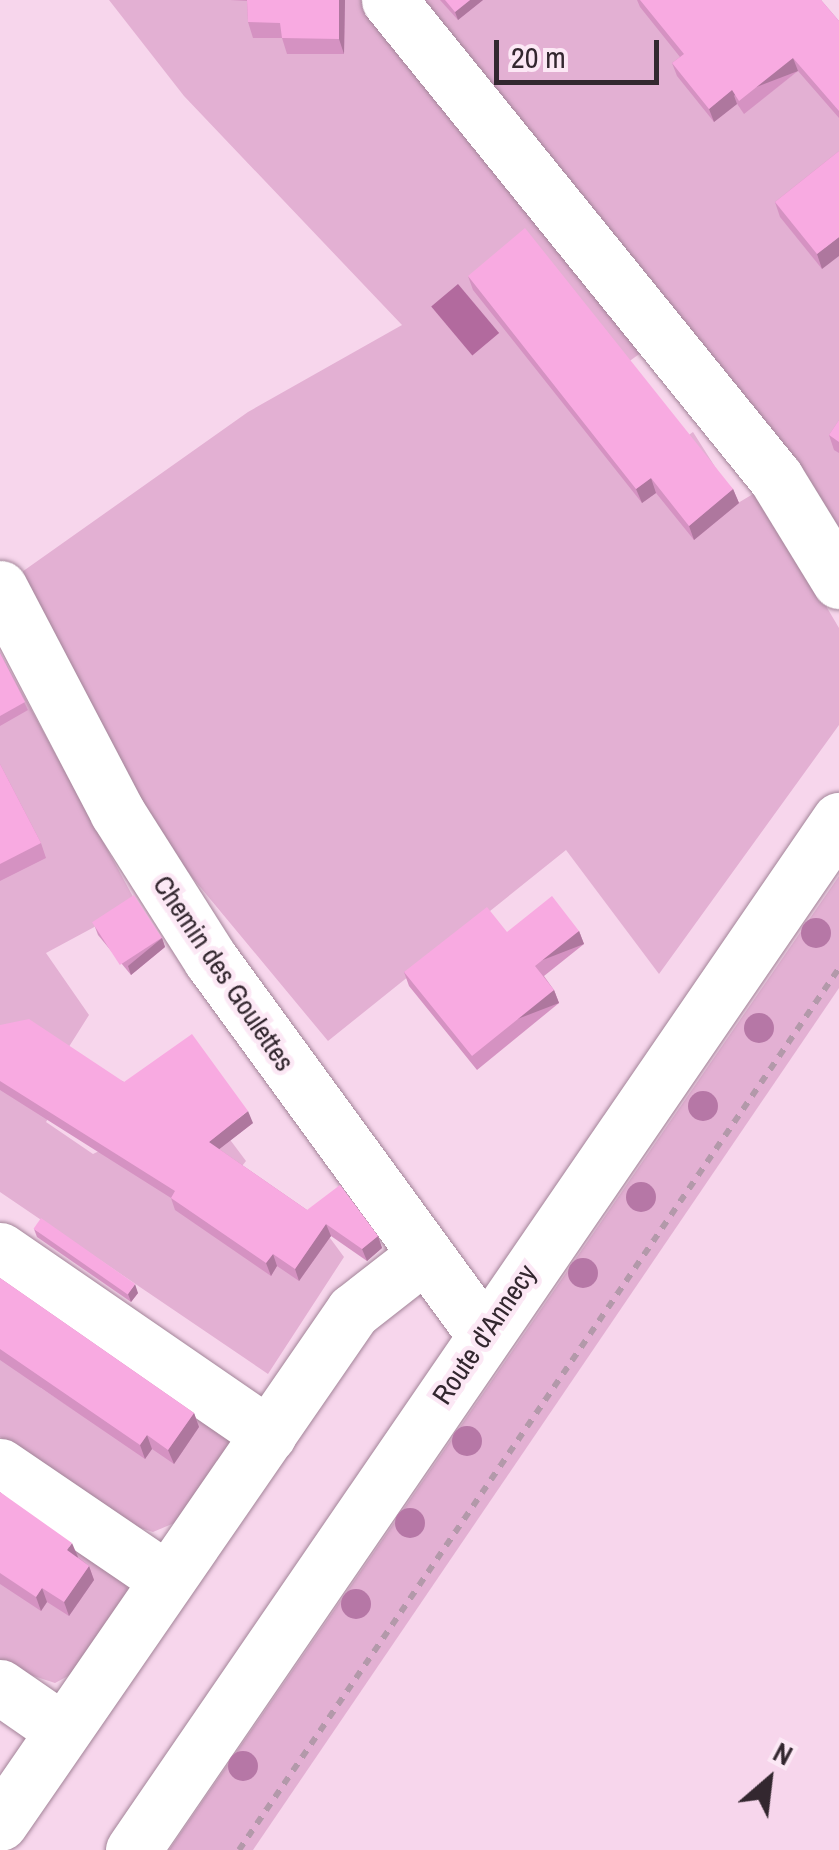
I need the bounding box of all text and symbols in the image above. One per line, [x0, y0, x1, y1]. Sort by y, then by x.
scale bar [499, 20, 664, 82]
text: 20 m [511, 37, 566, 77]
street label: Chemin des Goulettes [146, 869, 302, 1077]
street label: Route d'Annecy [425, 1258, 543, 1410]
north arrow [719, 1730, 819, 1830]
text: N [767, 1733, 799, 1774]

